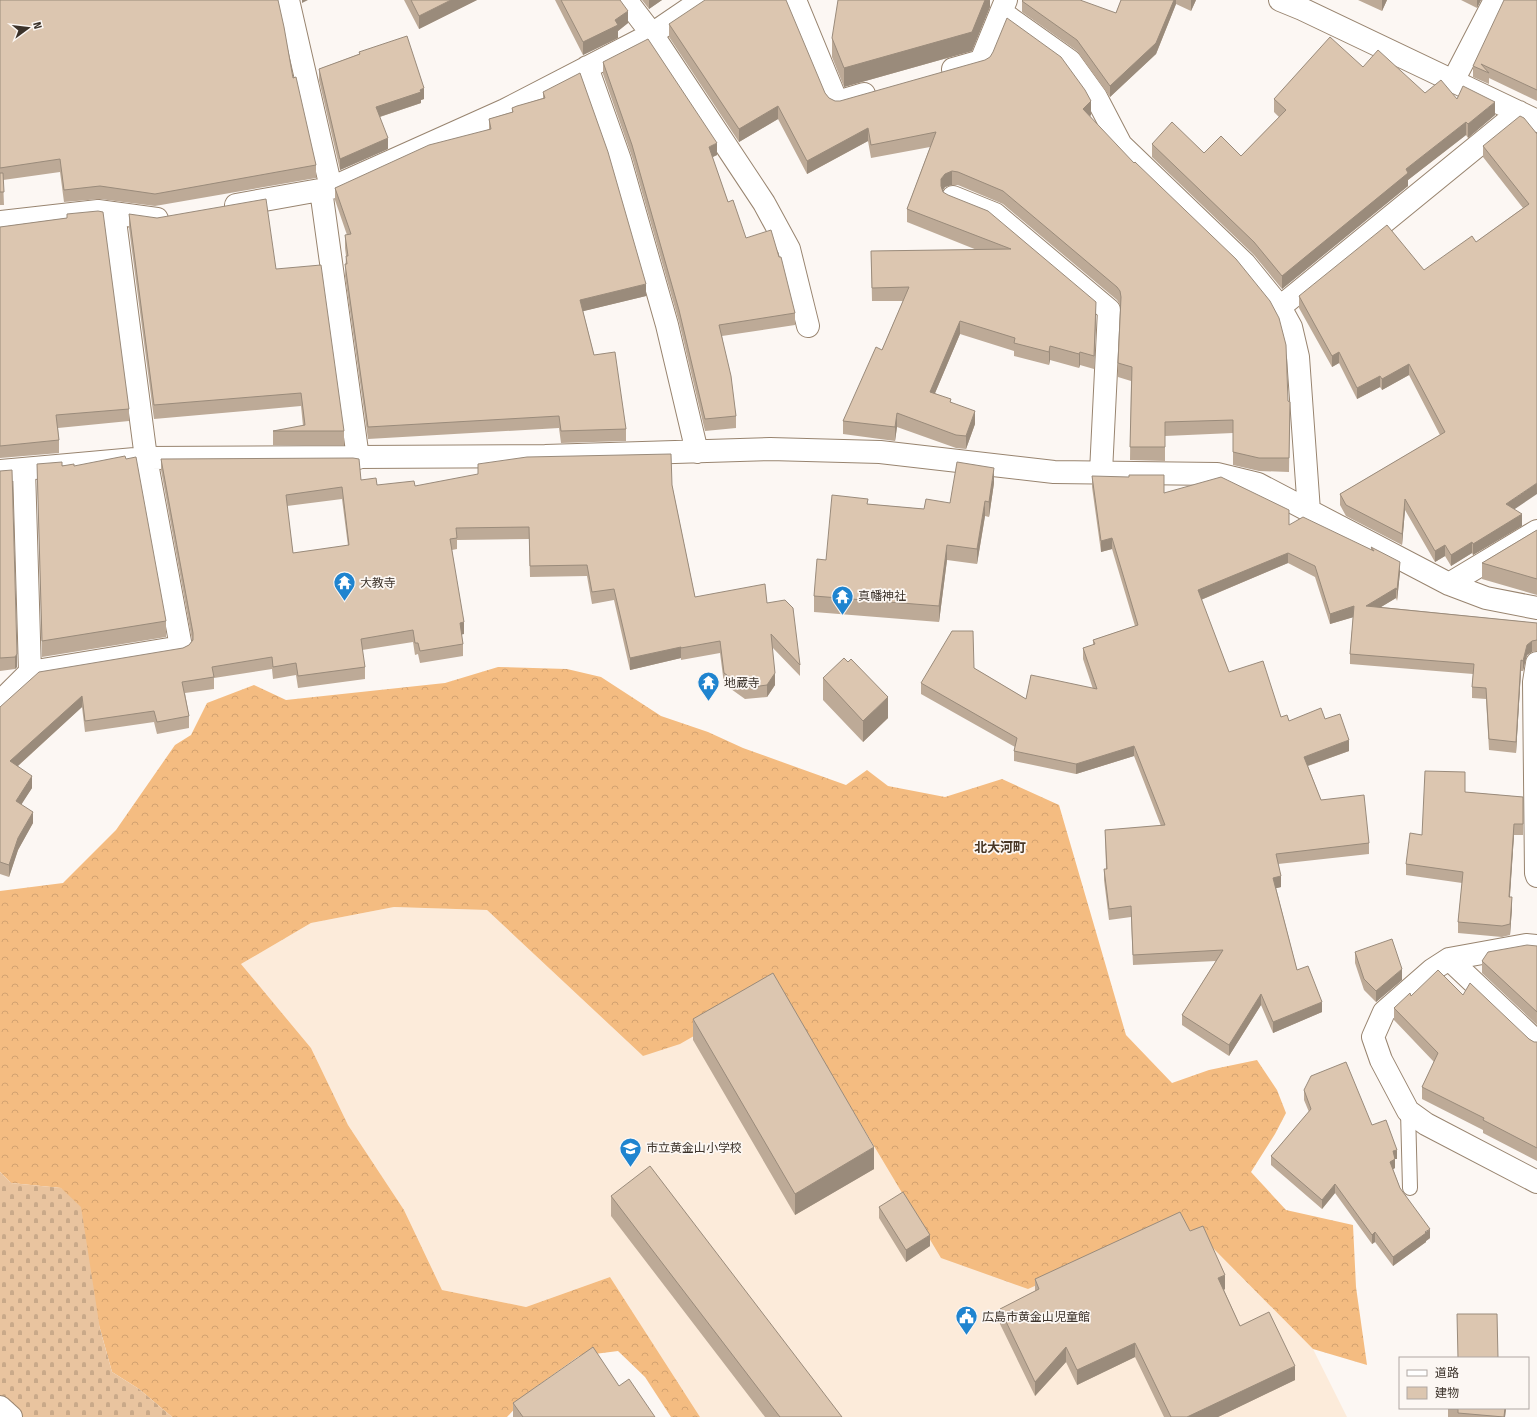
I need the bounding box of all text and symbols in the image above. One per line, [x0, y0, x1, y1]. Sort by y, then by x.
north arrow [8, 8, 48, 48]
text: N [30, 21, 44, 30]
temple icon: 大教寺 [332, 570, 358, 603]
place label: 大教寺 [360, 576, 396, 590]
temple icon: 真幡神社 [830, 583, 856, 616]
place label: 真幡神社 [858, 589, 906, 603]
temple icon: 地蔵寺 [695, 670, 721, 703]
place label: 地蔵寺 [724, 676, 760, 690]
district label: 北大河町 [974, 840, 1026, 855]
school or university icon: 市立黄金山小学校 [618, 1135, 644, 1168]
place label: 市立黄金山小学校 [646, 1141, 742, 1155]
public building icon: 広島市黄金山児童館 [954, 1304, 980, 1337]
place label: 広島市黄金山児童館 [982, 1310, 1090, 1324]
legend [1399, 1357, 1529, 1409]
text: 道路 [1435, 1366, 1459, 1380]
text: 建物 [1435, 1386, 1459, 1400]

